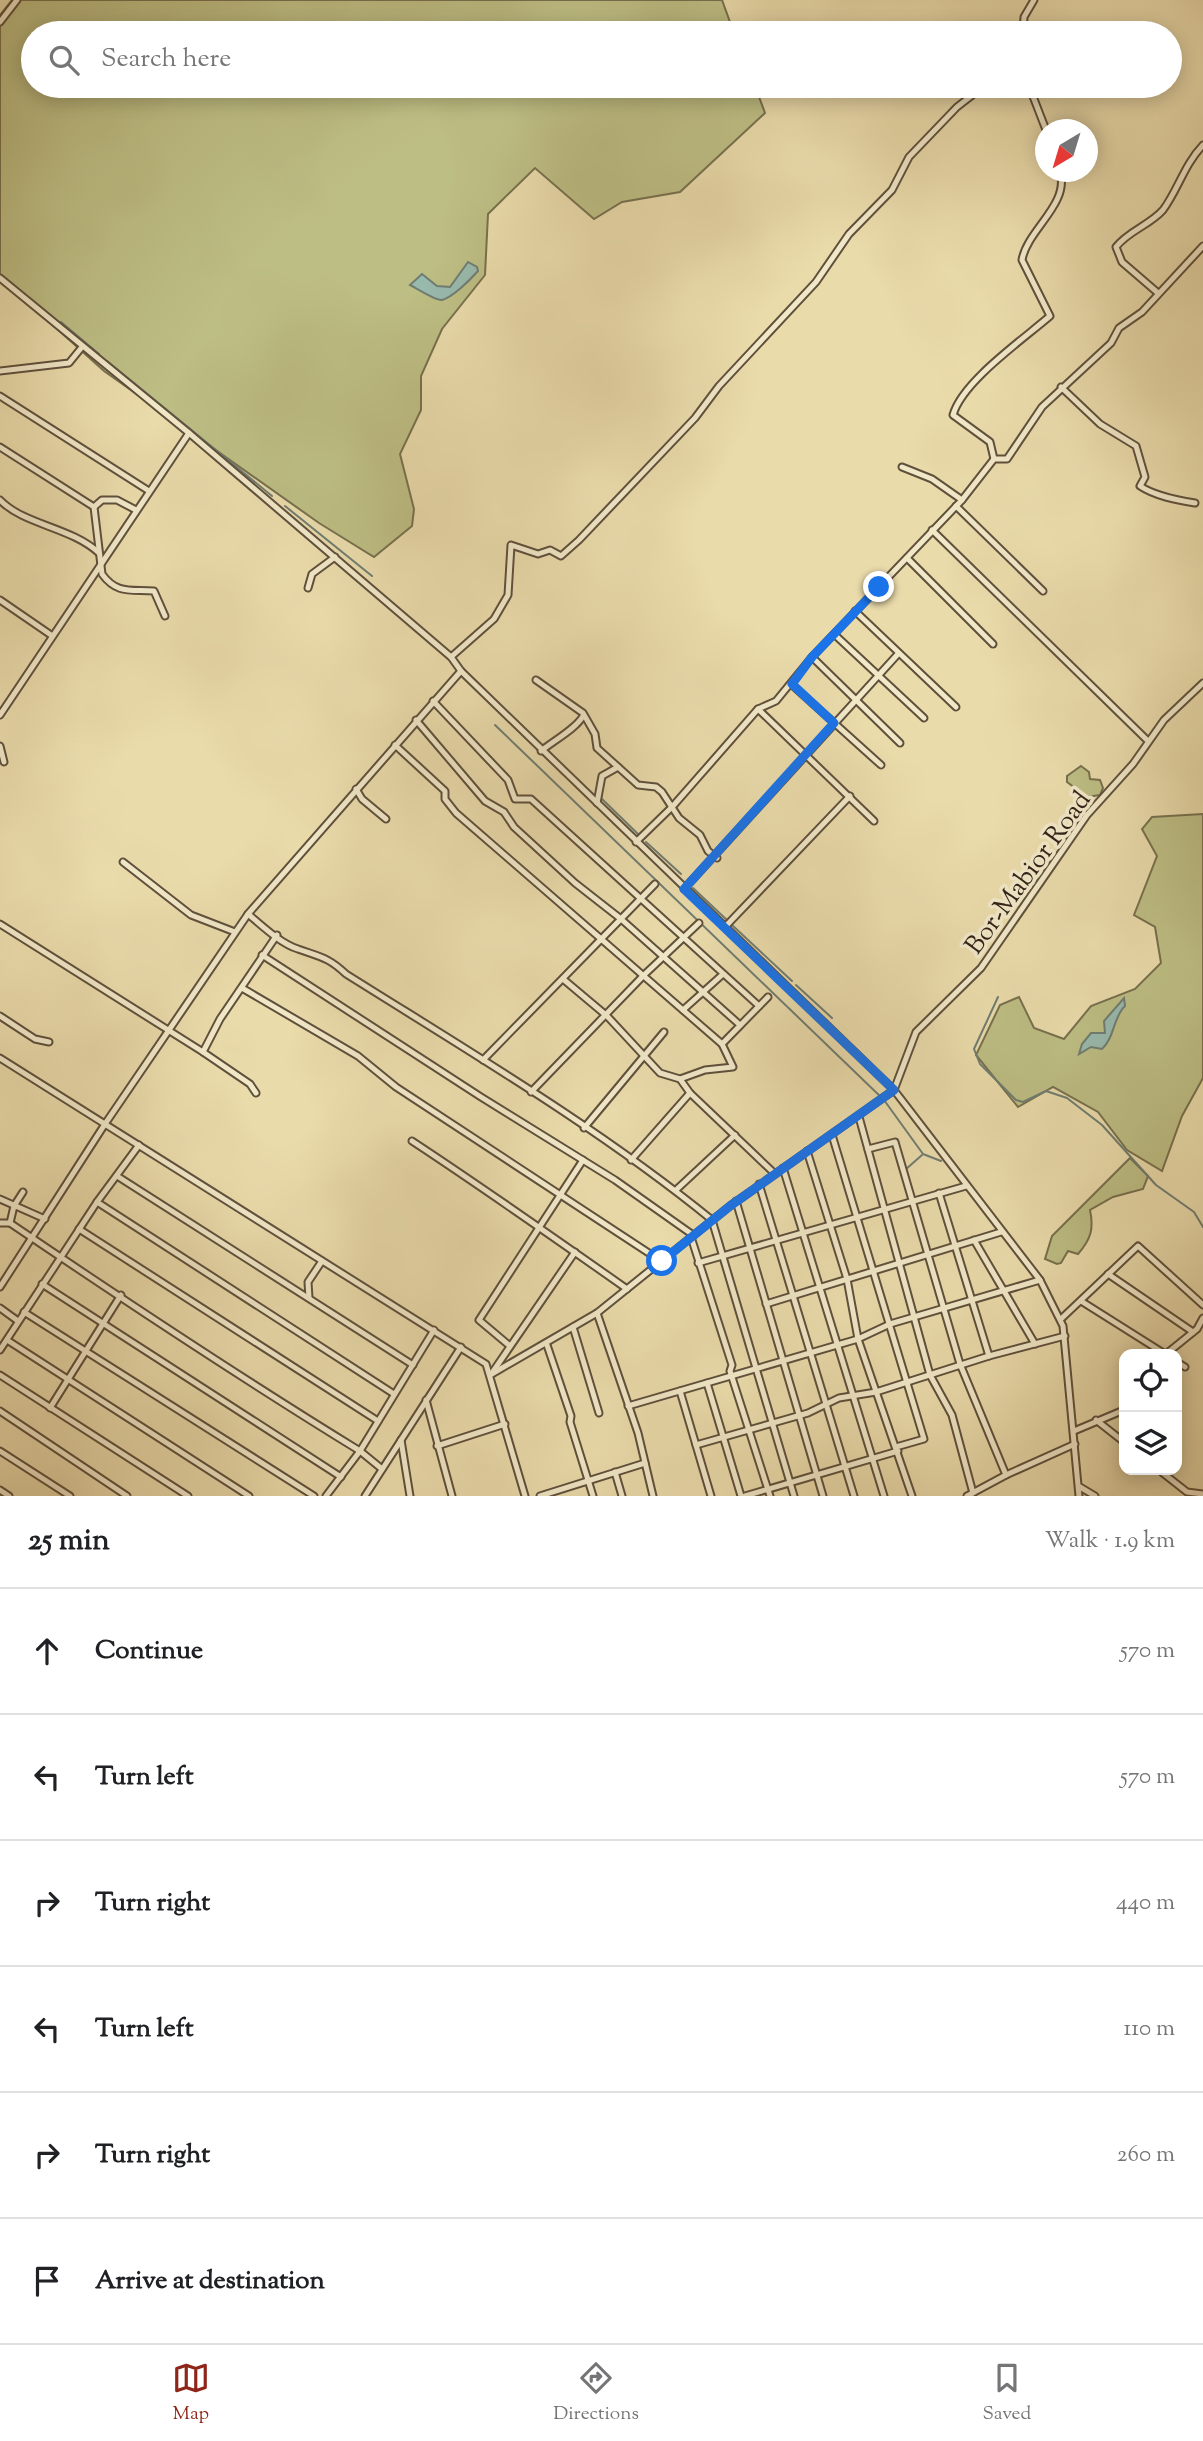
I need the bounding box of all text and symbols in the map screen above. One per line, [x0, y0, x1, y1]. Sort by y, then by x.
search box [21, 21, 1182, 98]
icon: search [45, 41, 83, 79]
text: Search here [101, 41, 231, 78]
north arrow [1035, 119, 1098, 182]
route end [863, 571, 894, 602]
street label: Bor-Mabior Road [957, 784, 1101, 963]
route start [646, 1245, 677, 1276]
map controls [1119, 1349, 1182, 1475]
button: locate [1119, 1349, 1182, 1412]
button: layers [1119, 1412, 1182, 1475]
text: 25 min [28, 1520, 110, 1563]
text: Walk · 1.9 km [1045, 1525, 1175, 1558]
icon: ahead [28, 1632, 66, 1670]
text: Continue [95, 1633, 203, 1670]
text: 570 m [1120, 1635, 1175, 1668]
icon: left [28, 1758, 66, 1796]
text: Turn left [95, 1759, 194, 1796]
text: 570 m [1120, 1761, 1175, 1794]
icon: right [28, 1884, 66, 1922]
text: Turn right [95, 1885, 210, 1922]
text: 440 m [1116, 1887, 1175, 1920]
icon: left [28, 2010, 66, 2048]
text: Turn left [95, 2011, 194, 2048]
text: 110 m [1124, 2013, 1175, 2046]
icon: right [28, 2136, 66, 2174]
text: Turn right [95, 2137, 210, 2174]
text: 260 m [1117, 2139, 1175, 2172]
icon: arrive [28, 2262, 66, 2300]
text: Arrive at destination [95, 2263, 325, 2300]
tab: Map [172, 2359, 210, 2428]
tab: Directions [553, 2359, 639, 2428]
tab: Saved [982, 2359, 1031, 2428]

